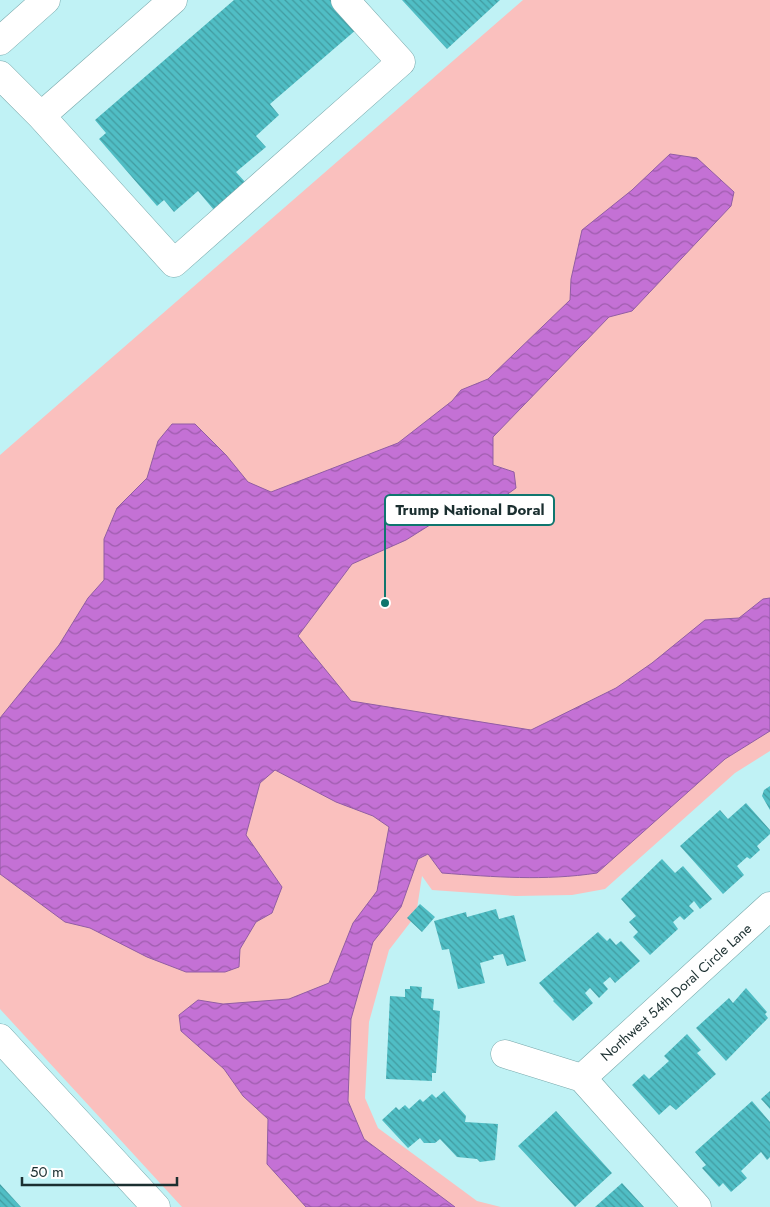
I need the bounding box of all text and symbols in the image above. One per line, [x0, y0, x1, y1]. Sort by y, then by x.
callout: Trump National Doral [385, 495, 554, 525]
text: Trump National Doral [395, 499, 545, 521]
street label: Northwest 54th Doral Circle Lane [596, 918, 756, 1066]
scale bar [22, 1154, 178, 1186]
text: 50 m [30, 1161, 64, 1183]

